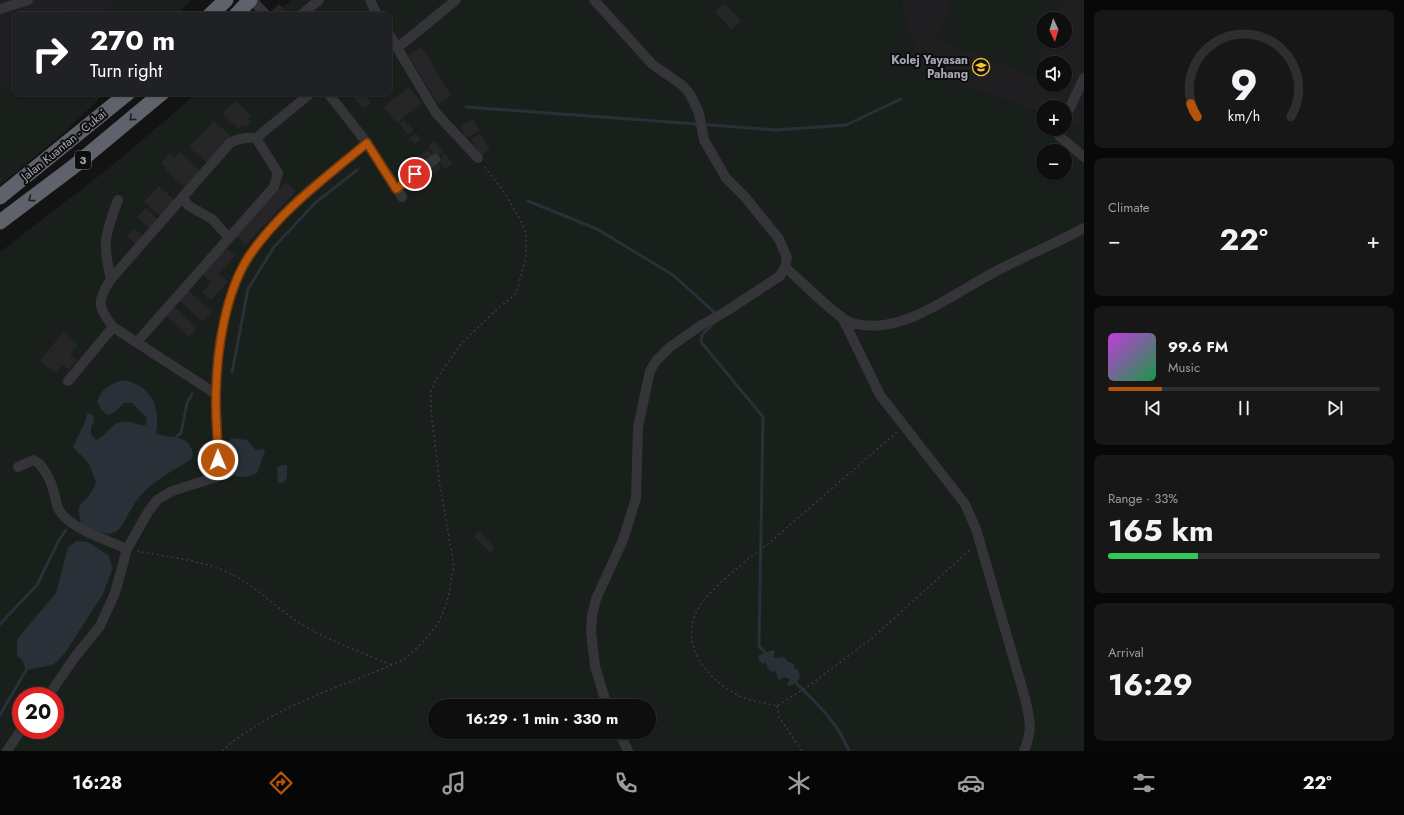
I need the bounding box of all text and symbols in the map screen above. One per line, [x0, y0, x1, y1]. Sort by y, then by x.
north arrow [1036, 12, 1072, 48]
map controls [1036, 12, 1072, 180]
text: 270 m [90, 20, 175, 61]
icon: right [24, 28, 76, 80]
place label: Kolej Yayasan Pahang [891, 51, 968, 83]
text: 9 [1230, 55, 1258, 116]
button: sound [1036, 56, 1072, 92]
school or university icon: Kolej Yayasan Pahang [971, 57, 991, 77]
text: Turn right [90, 58, 162, 84]
button: + [1036, 100, 1072, 136]
street label: Jalan Kuantan - Cukai [16, 105, 111, 186]
text: km/h [1228, 106, 1260, 126]
one-way arrow [130, 114, 137, 121]
button: − [1036, 144, 1072, 180]
road number: 3 [75, 151, 91, 169]
pin [398, 157, 432, 191]
icon: arrive [404, 163, 426, 185]
one-way arrow [28, 194, 35, 201]
text: Climate [1108, 198, 1149, 217]
text: 22° [1220, 218, 1268, 261]
text: − [1108, 224, 1121, 256]
text: + [1366, 224, 1380, 256]
text: 99.6 FM [1168, 336, 1228, 358]
text: Music [1168, 358, 1200, 377]
icon: previous [1142, 397, 1164, 419]
icon: pause [1233, 397, 1255, 419]
icon: next [1324, 397, 1346, 419]
position arrow [197, 439, 239, 481]
text: Range · 33% [1108, 489, 1178, 508]
text: 165 km [1108, 509, 1214, 552]
text: Arrival [1108, 643, 1144, 662]
text: 16:29 [1108, 663, 1193, 706]
speed limit sign: 20 [12, 687, 64, 739]
text: 16:29 · 1 min · 330 m [466, 708, 618, 730]
icon: directions [267, 769, 295, 797]
icon: music [440, 769, 468, 797]
icon: phone [612, 769, 640, 797]
icon: climate [785, 769, 813, 797]
icon: car [957, 769, 985, 797]
icon: filters [1130, 769, 1158, 797]
text: 16:28 [72, 770, 122, 796]
text: 22° [1303, 770, 1332, 796]

